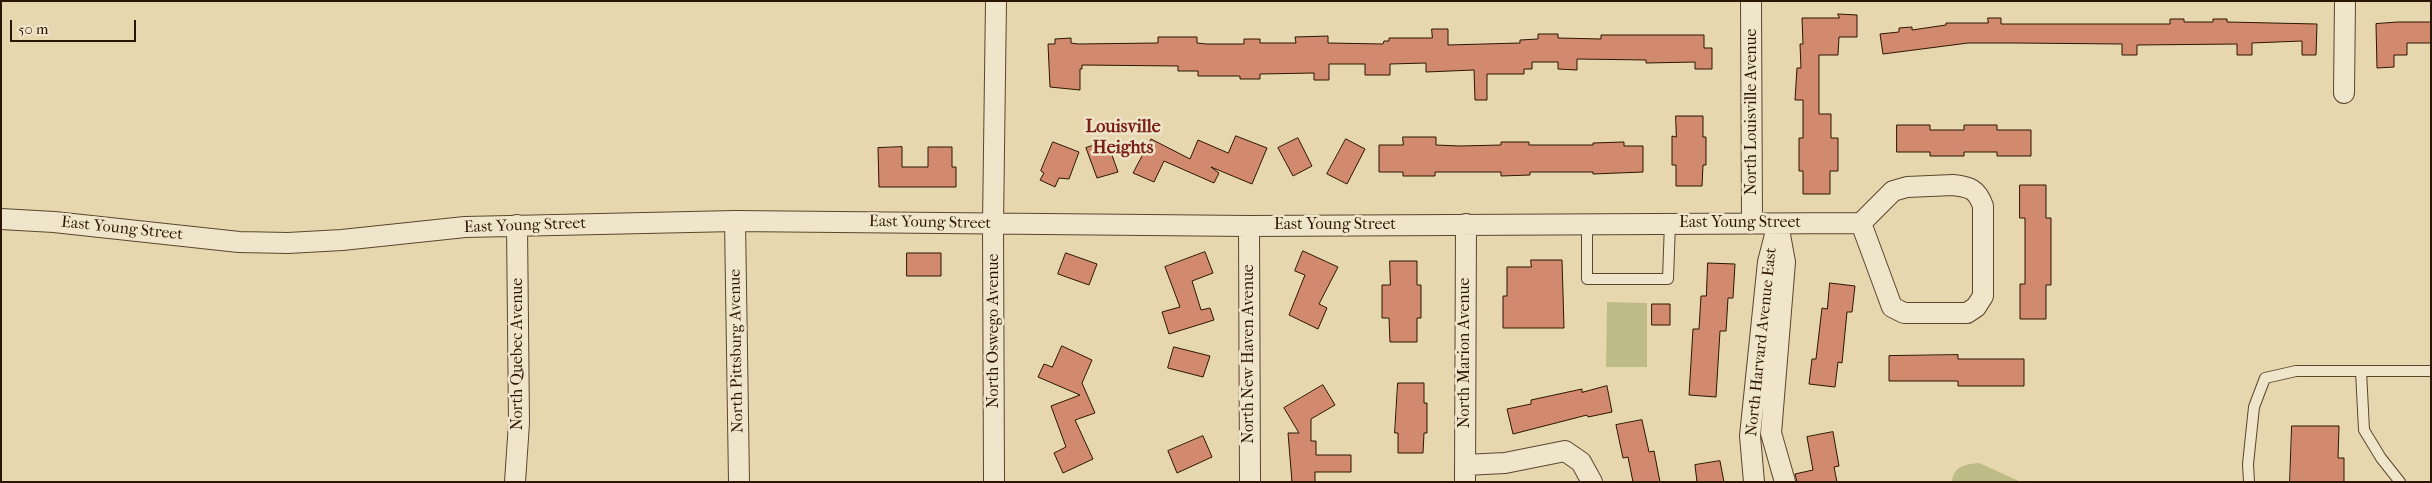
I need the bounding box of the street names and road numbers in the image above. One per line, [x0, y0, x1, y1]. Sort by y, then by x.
street label: North Louisville Avenue [1742, 29, 1762, 195]
street label: East Young Street [869, 212, 991, 234]
street label: East Young Street [60, 213, 184, 245]
street label: East Young Street [1679, 213, 1801, 233]
street label: East Young Street [464, 214, 586, 238]
street label: East Young Street [1274, 215, 1396, 235]
street label: North Harvard Avenue East [1743, 247, 1781, 437]
street label: North Oswego Avenue [984, 254, 1004, 408]
street label: North New Haven Avenue [1239, 264, 1259, 444]
street label: North Pittsburg Avenue [726, 269, 748, 433]
street label: North Quebec Avenue [508, 278, 528, 430]
street label: North Marion Avenue [1455, 278, 1475, 428]

